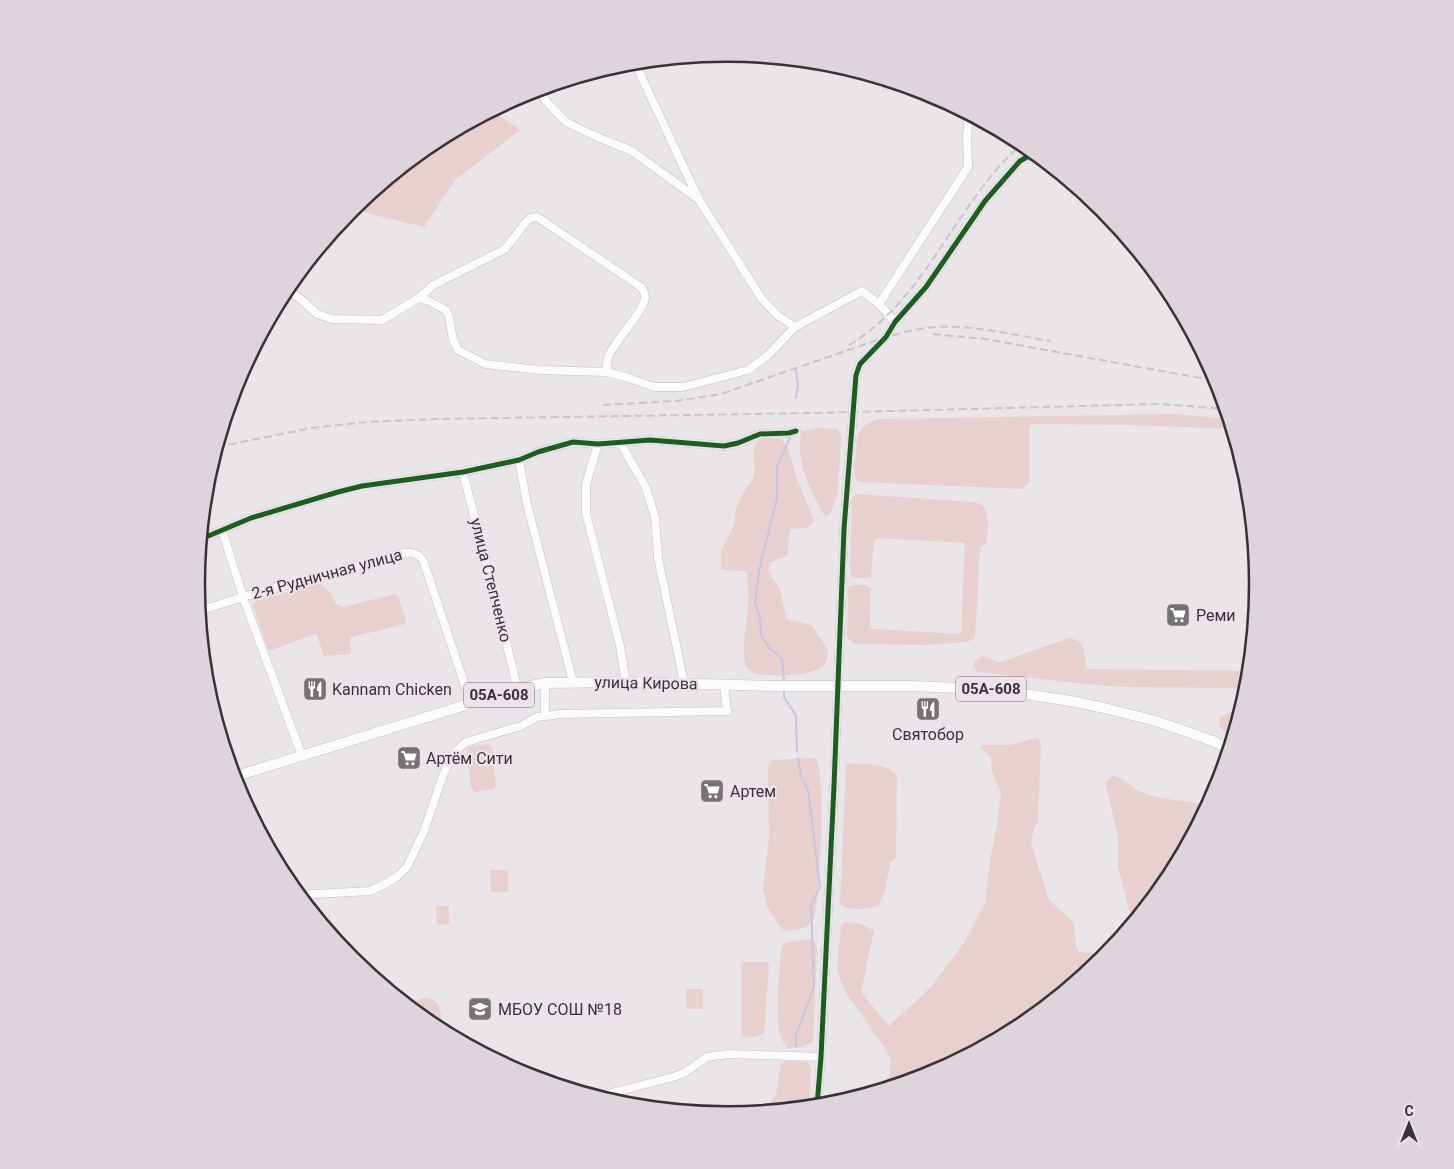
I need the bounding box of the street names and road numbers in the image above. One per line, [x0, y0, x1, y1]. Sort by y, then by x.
street label: улица Степченко [466, 516, 516, 644]
street label: 2-я Рудничная улица [250, 545, 404, 603]
street label: улица Кирова [594, 673, 698, 693]
road number: 05А-608 [956, 676, 1026, 702]
road number: 05А-608 [464, 682, 534, 708]

